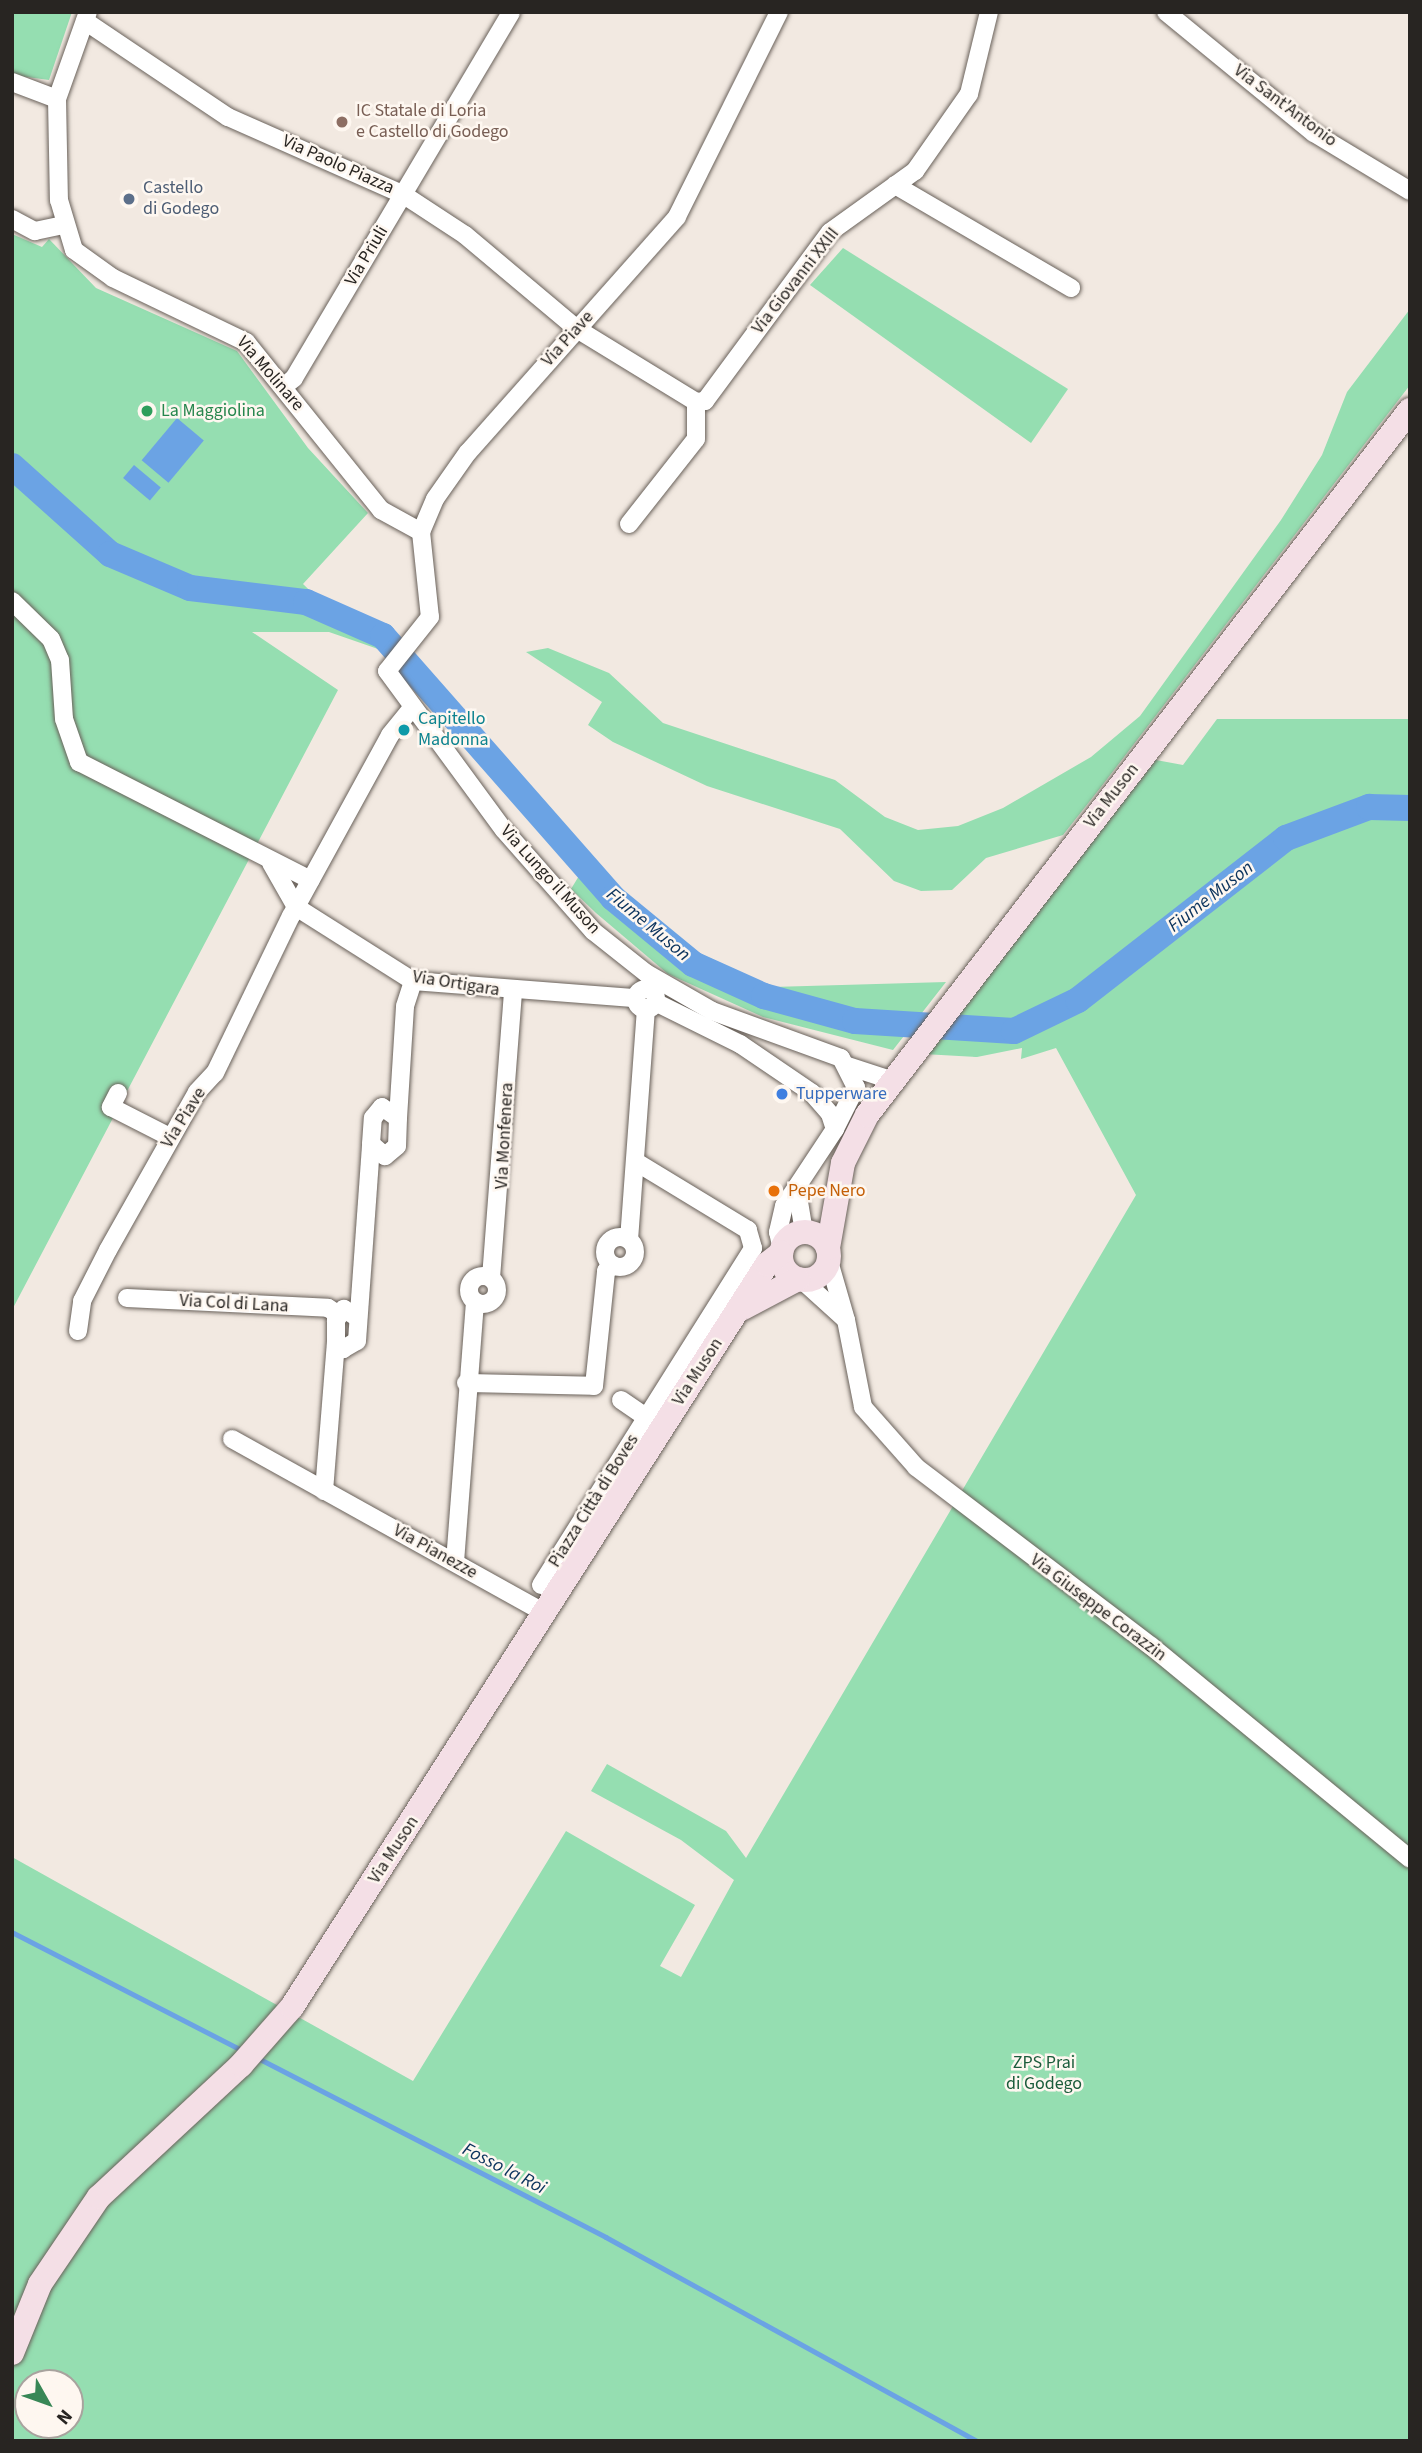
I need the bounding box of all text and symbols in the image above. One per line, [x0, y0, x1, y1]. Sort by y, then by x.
street label: Via Sant'Antonio [1229, 60, 1341, 152]
place label: IC Statale di Loria e Castello di Godego [356, 101, 509, 144]
marker: IC Statale di Loria e Castello di Godego [334, 114, 350, 130]
street label: Via Paolo Piazza [279, 131, 397, 199]
place label: Castello di Godego [143, 178, 219, 220]
marker: Castello di Godego [121, 191, 137, 207]
street label: Via Priuli [341, 222, 393, 290]
street label: Via Giovanni XXIII [748, 223, 844, 339]
street label: Via Piave [537, 307, 599, 371]
street label: Via Molinare [232, 332, 308, 416]
place label: La Maggiolina [161, 400, 265, 422]
marker: La Maggiolina [139, 403, 155, 419]
place label: Capitello Madonna [418, 709, 489, 752]
marker: Capitello Madonna [396, 722, 412, 738]
street label: Via Muson [1080, 759, 1144, 833]
street label: Via Lungo il Muson [495, 821, 605, 939]
water label: Fiume Muson [1164, 857, 1258, 937]
water label: Fiume Muson [602, 883, 694, 967]
street label: Via Ortigara [411, 966, 501, 1002]
street label: Via Monfenera [491, 1082, 519, 1190]
place label: Tupperware [796, 1083, 887, 1105]
street label: Via Piave [157, 1084, 211, 1152]
marker: Tupperware [774, 1086, 790, 1102]
place label: Pepe Nero [788, 1180, 866, 1202]
marker: Pepe Nero [766, 1183, 782, 1199]
street label: Via Col di Lana [179, 1290, 289, 1318]
street label: Via Muson [668, 1334, 728, 1410]
street label: Piazza Città di Boves [544, 1430, 644, 1572]
street label: Via Pianezze [389, 1520, 481, 1584]
street label: Via Giuseppe Corazzin [1026, 1550, 1170, 1666]
street label: Via Muson [364, 1812, 424, 1888]
park label: ZPS Prai di Godego [1006, 2053, 1082, 2096]
water label: Fosso la Roi [458, 2138, 550, 2200]
north arrow [14, 2369, 84, 2439]
text: N [50, 2403, 78, 2430]

